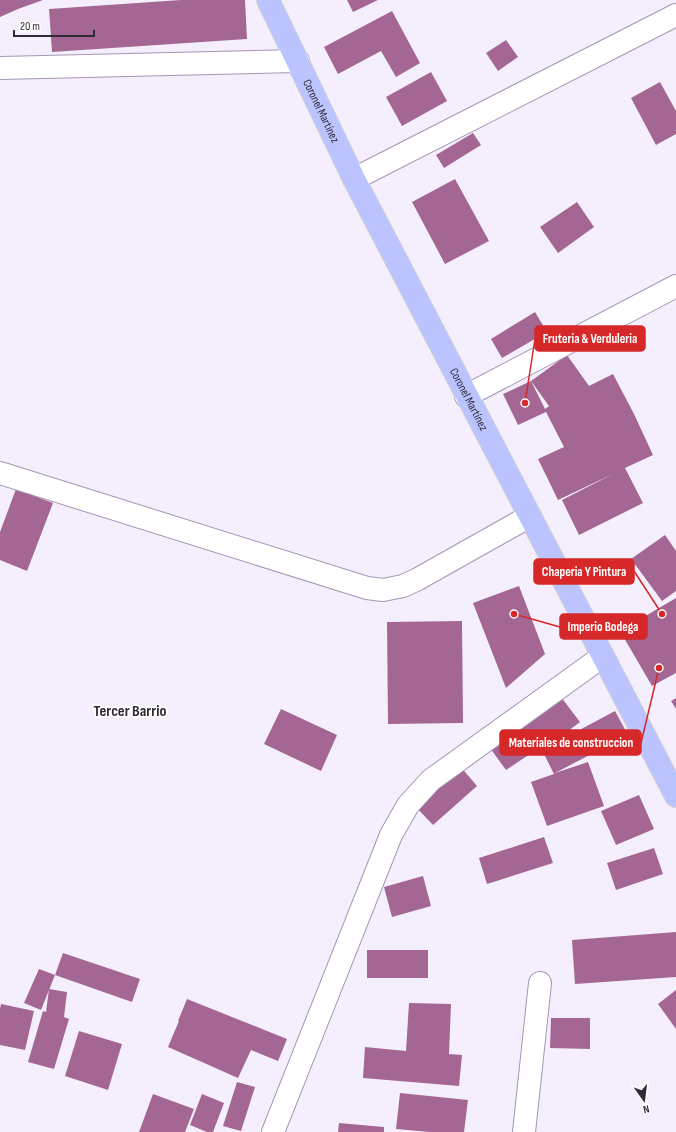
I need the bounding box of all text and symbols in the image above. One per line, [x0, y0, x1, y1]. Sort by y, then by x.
scale bar [14, 12, 94, 38]
text: 20 m [20, 19, 40, 34]
street label: Coronel Martínez [300, 77, 343, 146]
callout: Fruteria & Verduleria [535, 326, 645, 351]
text: Fruteria & Verduleria [543, 331, 637, 347]
street label: Coronel Martínez [446, 365, 492, 434]
callout: Chaperia Y Pintura [534, 559, 634, 584]
text: Chaperia Y Pintura [542, 564, 626, 580]
callout: Imperio Bodega [560, 614, 647, 639]
text: Imperio Bodega [568, 619, 638, 635]
district label: Tercer Barrio [94, 702, 166, 721]
callout: Materiales de construccion [500, 730, 641, 755]
text: Materiales de construccion [509, 735, 634, 751]
north arrow [624, 1080, 664, 1120]
text: N [642, 1102, 651, 1116]

